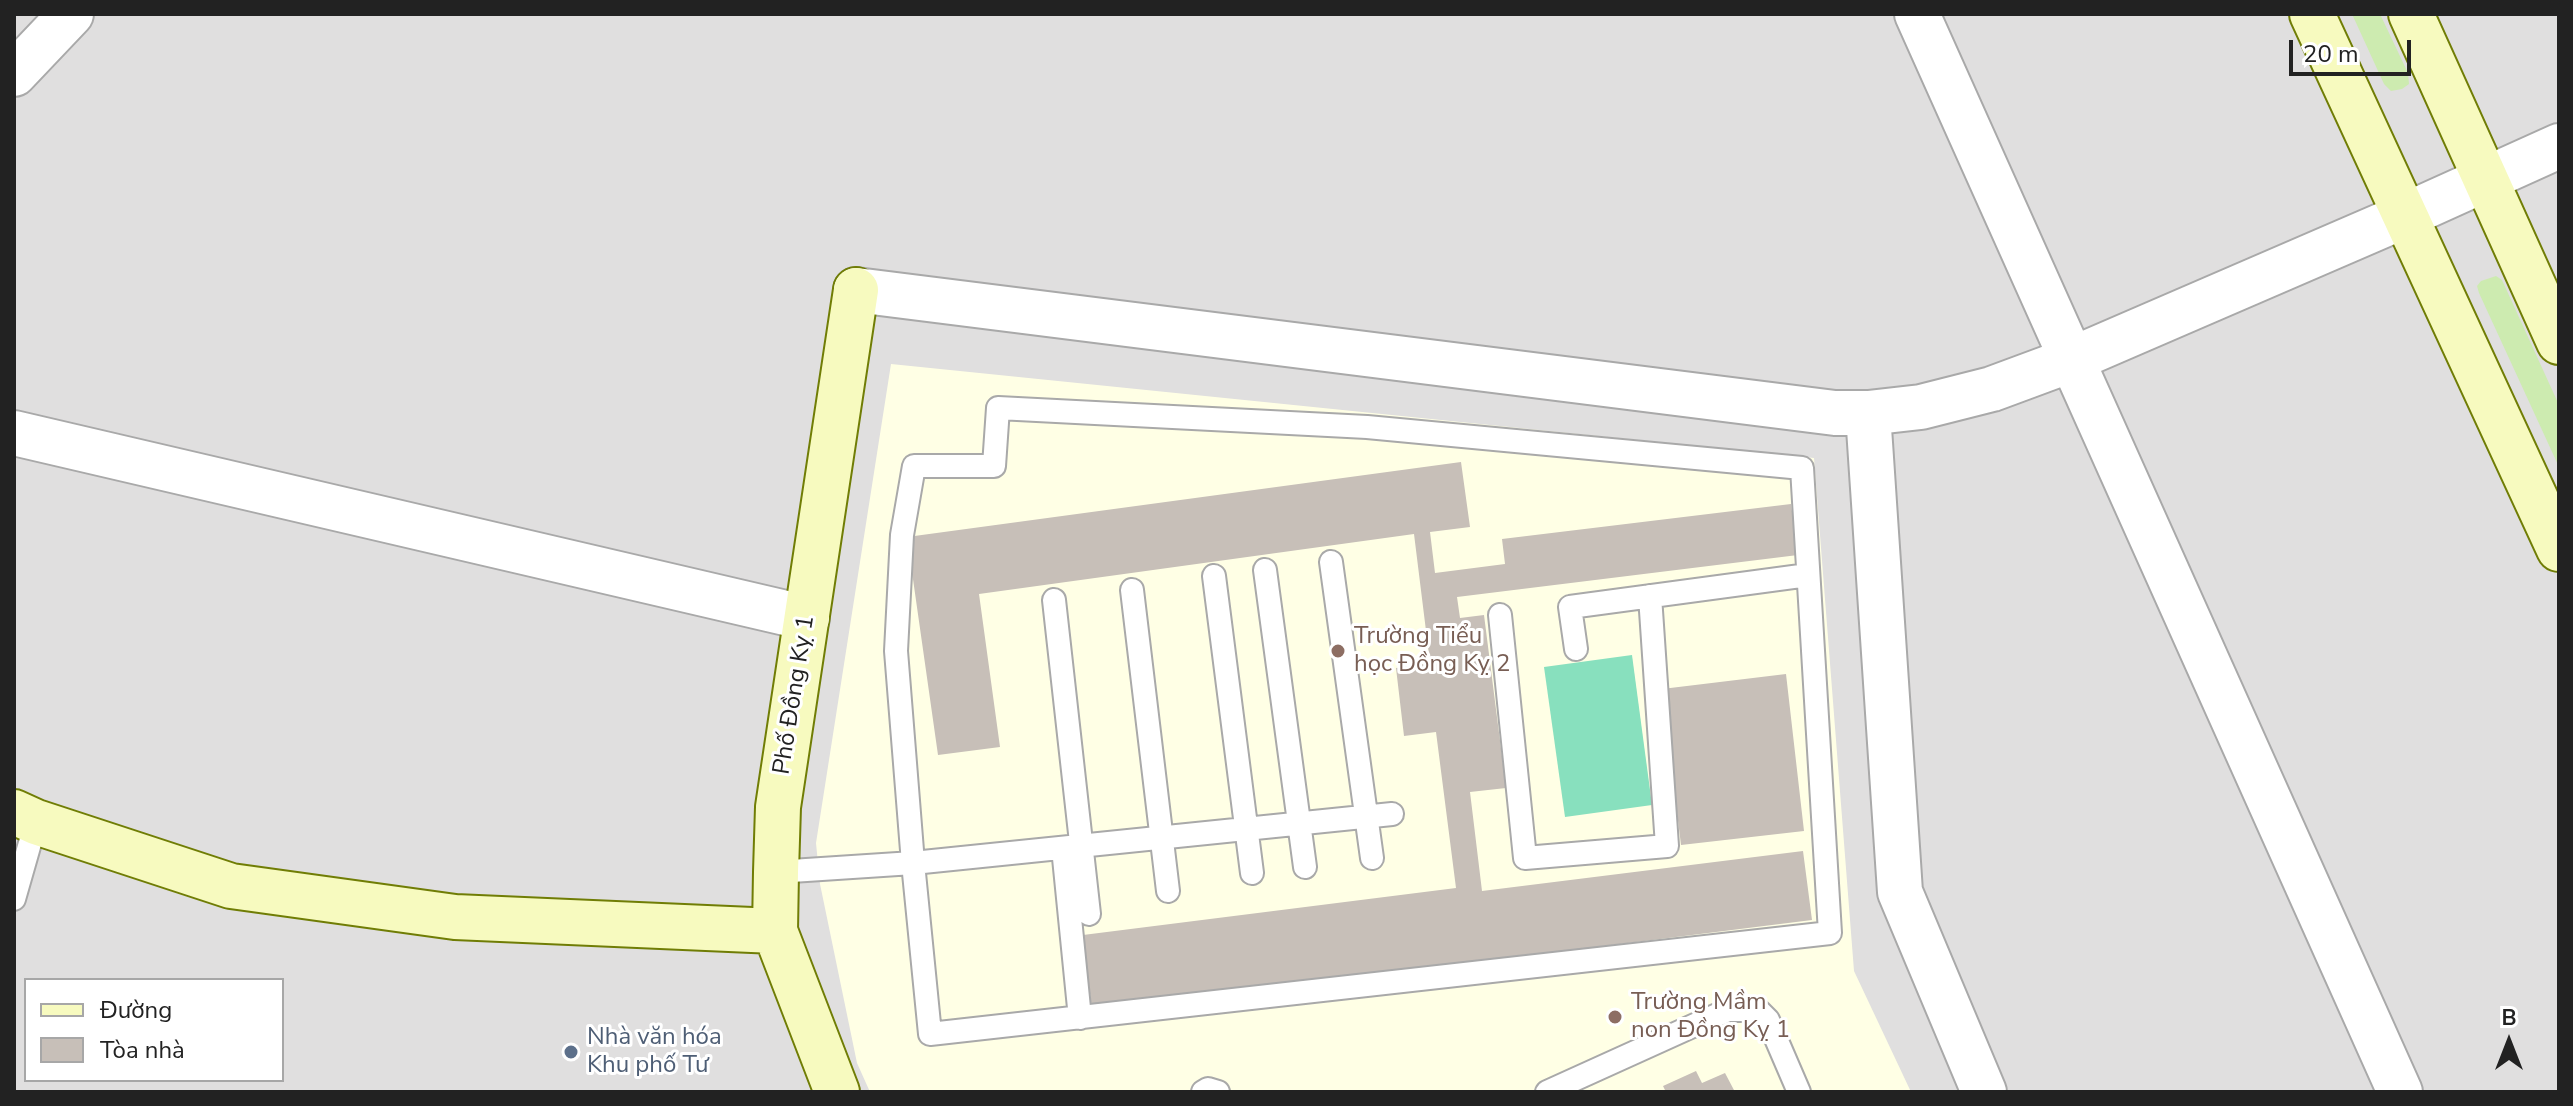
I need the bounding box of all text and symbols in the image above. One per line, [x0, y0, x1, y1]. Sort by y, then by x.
scale bar [2293, 24, 2415, 74]
text: 20 m [2303, 38, 2359, 70]
street label: Phố Đồng Kỵ 1 [768, 613, 822, 777]
place label: Trường Tiểu học Đồng Kỵ 2 [1354, 623, 1511, 679]
marker: Trường Tiểu học Đồng Kỵ 2 [1329, 642, 1347, 660]
legend [24, 978, 284, 1082]
place label: Trường Mầm non Đồng Kỵ 1 [1631, 989, 1790, 1045]
text: Đường [100, 994, 172, 1026]
north arrow [2469, 1002, 2549, 1082]
text: B [2501, 1003, 2517, 1033]
marker: Trường Mầm non Đồng Kỵ 1 [1606, 1008, 1624, 1026]
place label: Nhà văn hóa Khu phố Tư [587, 1024, 722, 1080]
text: Tòa nhà [100, 1034, 185, 1066]
marker: Nhà văn hóa Khu phố Tư [562, 1043, 580, 1061]

